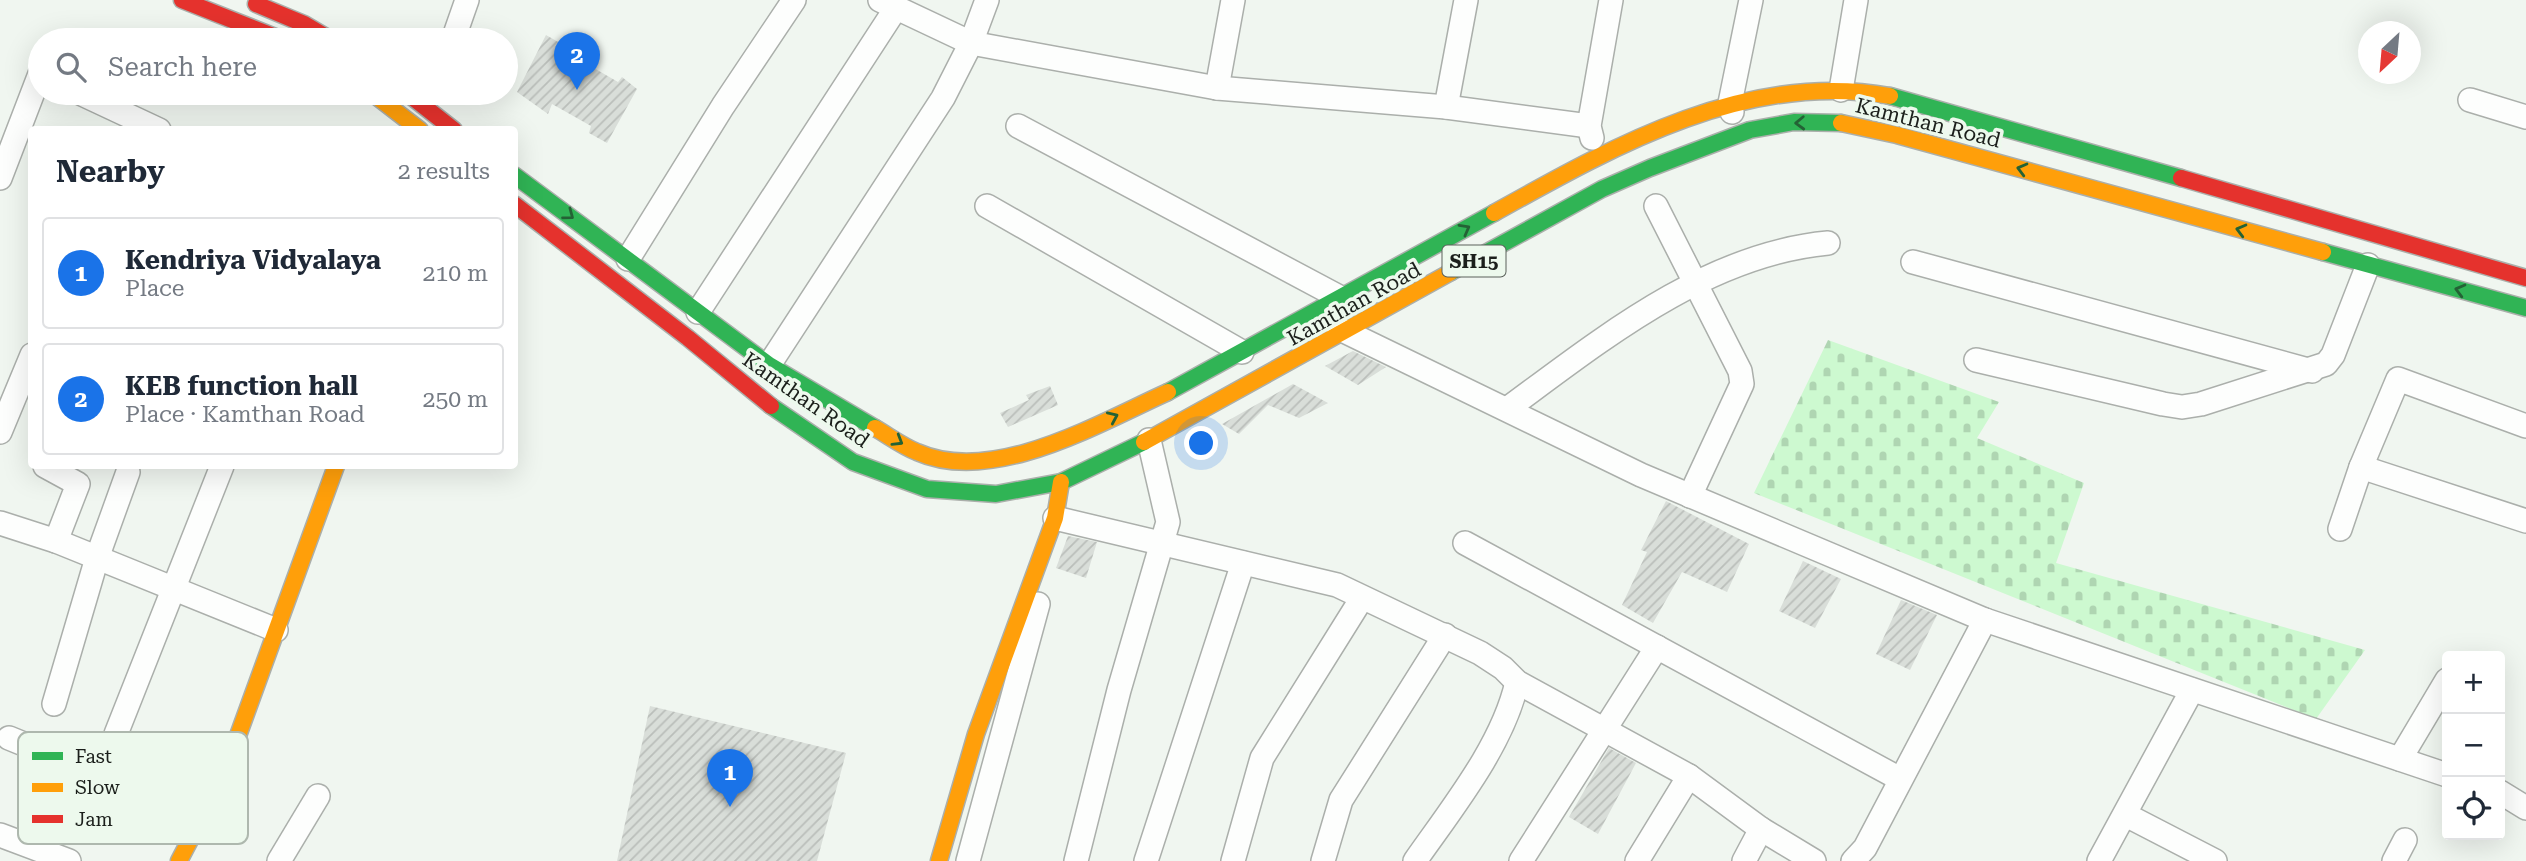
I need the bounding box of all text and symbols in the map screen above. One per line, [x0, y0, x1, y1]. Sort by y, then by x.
north arrow [2358, 21, 2421, 84]
search box [28, 28, 518, 105]
pin: 2 [554, 32, 600, 90]
icon: search [52, 48, 90, 86]
text: Search here [108, 52, 257, 82]
street label: Kamthan Road [1853, 93, 2004, 153]
one-way arrow [1794, 115, 1805, 130]
text: Nearby [56, 154, 165, 189]
text: 2 results [398, 158, 490, 185]
one-way arrow [2016, 163, 2028, 177]
one-way arrow [561, 207, 574, 220]
one-way arrow [2235, 223, 2247, 238]
one-way arrow [1458, 224, 1470, 237]
text: Kendriya Vidyalaya [125, 245, 381, 275]
road number: SH15 [1442, 246, 1506, 276]
street label: Kamthan Road [1283, 257, 1425, 351]
text: 1 [75, 260, 87, 287]
text: 210 m [423, 260, 488, 287]
text: Place [125, 275, 184, 302]
one-way arrow [2454, 284, 2466, 299]
street label: Kamthan Road [738, 348, 874, 453]
text: KEB function hall [125, 371, 358, 401]
text: 2 [75, 386, 87, 413]
text: 250 m [423, 386, 488, 413]
text: Place · Kamthan Road [125, 401, 365, 428]
one-way arrow [1106, 411, 1118, 425]
your location [1184, 426, 1218, 460]
one-way arrow [890, 433, 903, 446]
map controls [2442, 651, 2505, 840]
button: + [2442, 651, 2505, 714]
button: − [2442, 714, 2505, 777]
legend [18, 732, 248, 844]
text: Fast [75, 745, 112, 768]
pin: 1 [707, 749, 753, 807]
text: Slow [75, 776, 120, 799]
button: locate [2442, 777, 2505, 840]
text: Jam [75, 808, 113, 831]

